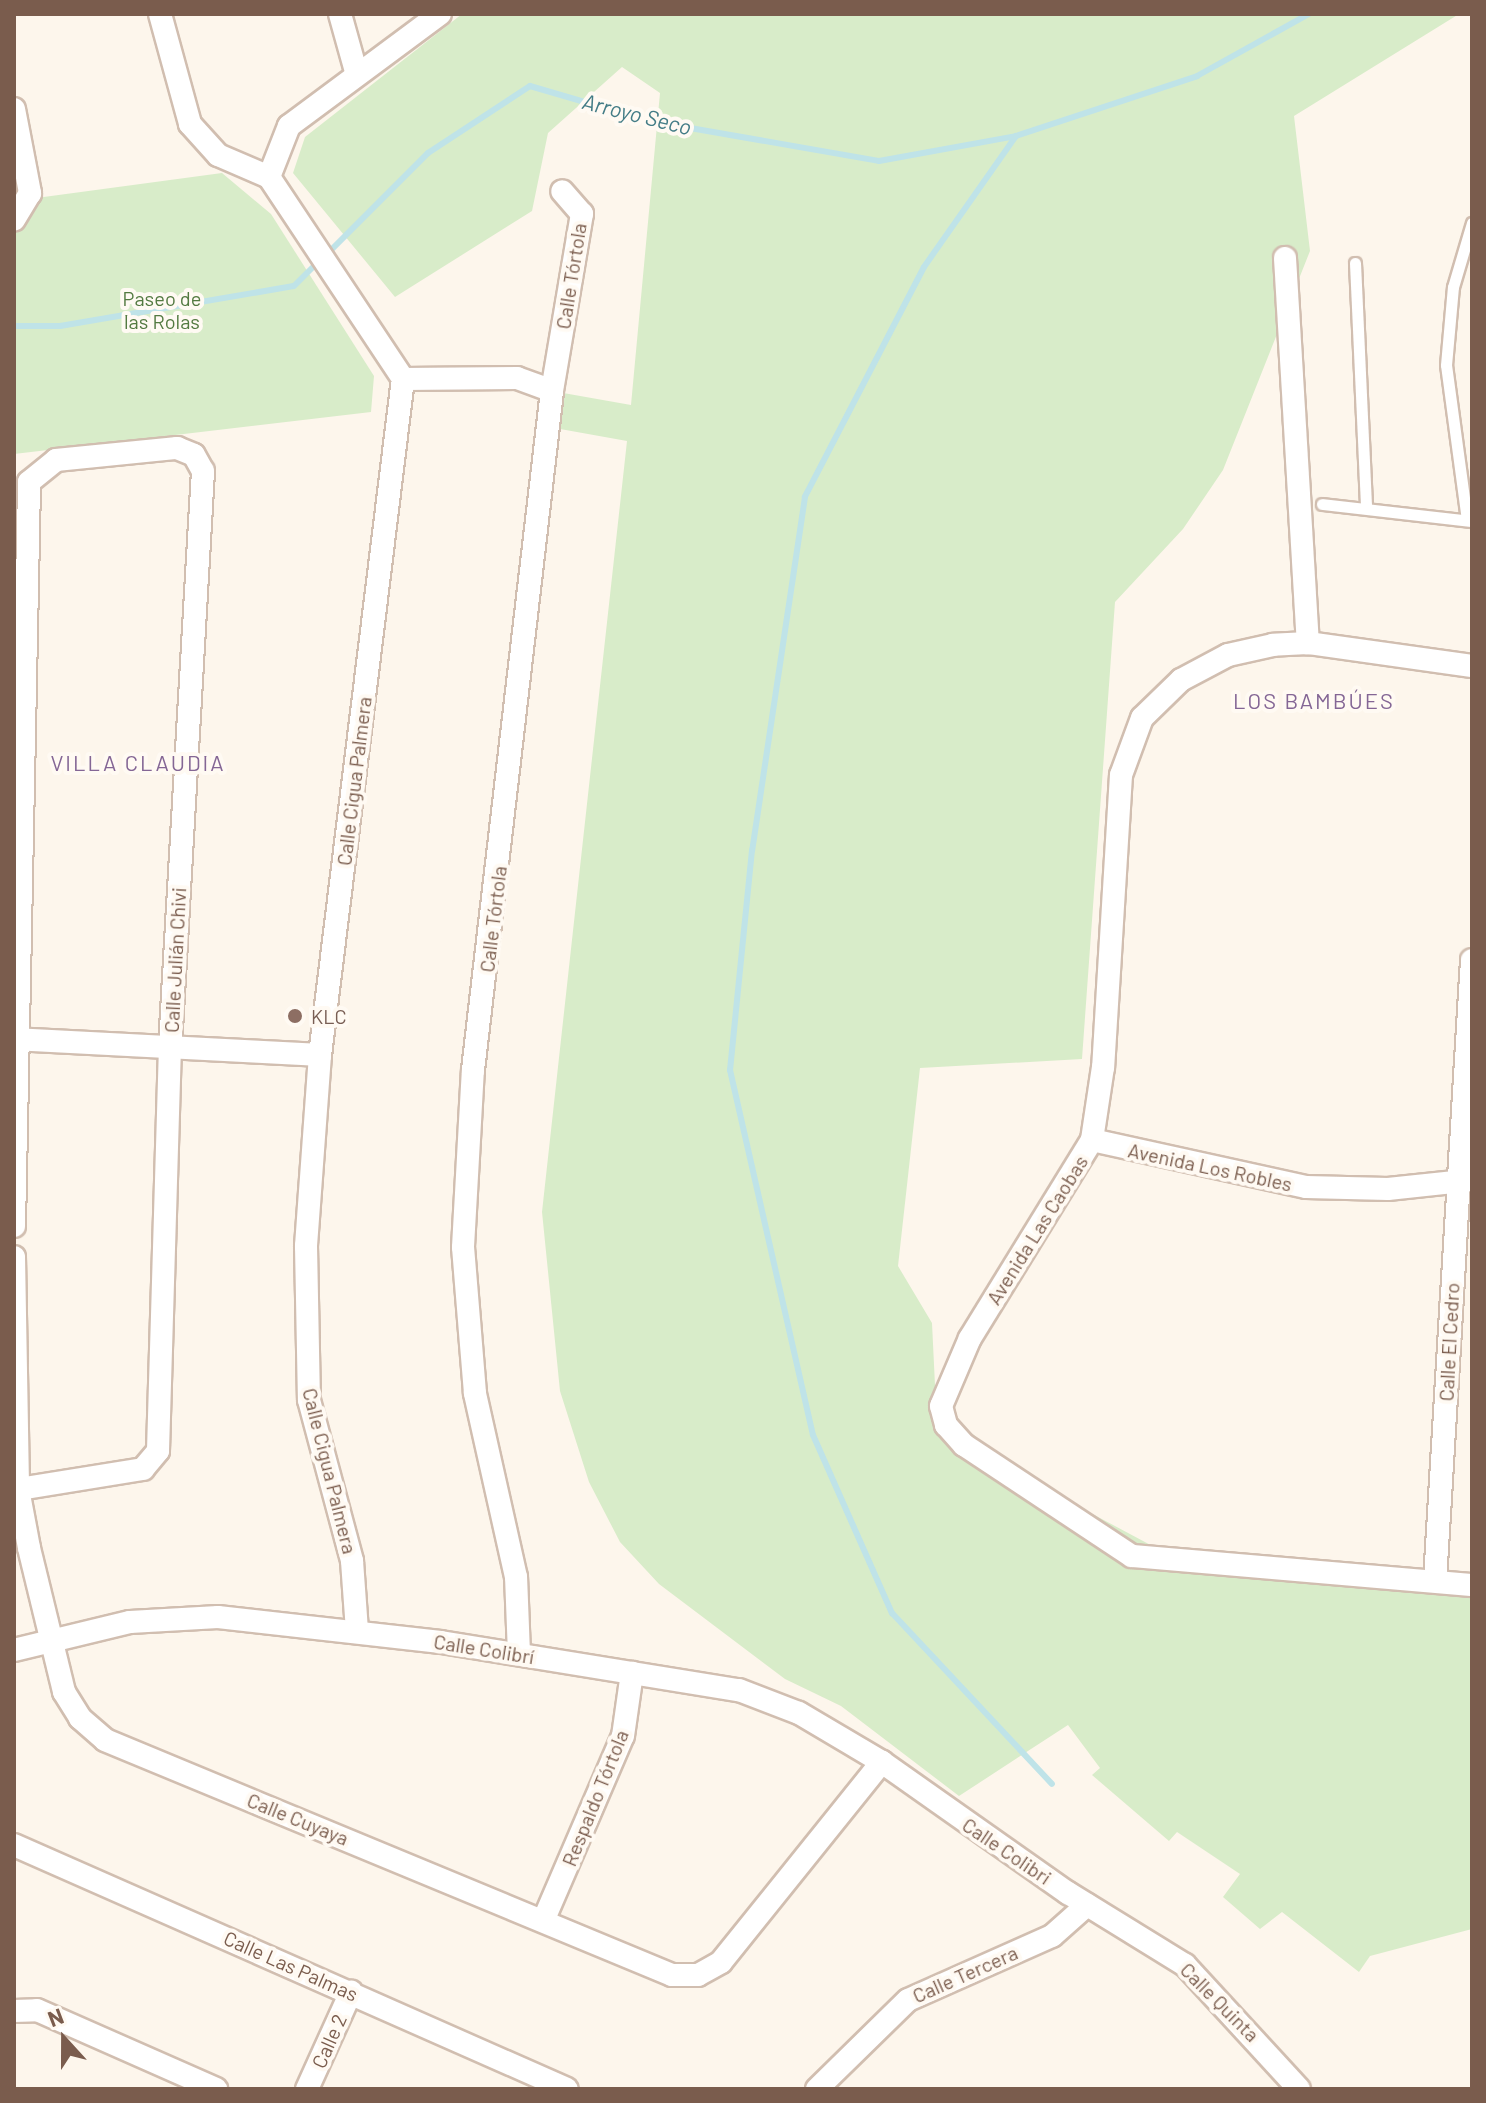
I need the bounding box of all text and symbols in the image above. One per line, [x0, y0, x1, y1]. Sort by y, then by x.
water label: Arroyo Seco [580, 88, 694, 140]
street label: Calle Tórtola [551, 221, 591, 331]
park label: Paseo de las Rolas [123, 286, 201, 333]
district label: LOS BAMBÚES [1233, 688, 1395, 714]
street label: Calle Cigua Palmera [332, 695, 376, 867]
district label: VILLA CLAUDIA [50, 750, 226, 776]
street label: Calle Tórtola [475, 864, 511, 974]
street label: Calle Julián Chivi [159, 887, 191, 1033]
place label: KLC [311, 1004, 347, 1028]
marker: KLC [286, 1007, 304, 1025]
street label: Avenida Los Robles [1126, 1138, 1294, 1196]
street label: Avenida Las Caobas [981, 1151, 1093, 1309]
street label: Calle El Cedro [1434, 1282, 1464, 1402]
street label: Calle Cigua Palmera [298, 1386, 362, 1556]
street label: Calle Colibrí [432, 1629, 536, 1669]
street label: Respaldo Tórtola [557, 1726, 633, 1870]
street label: Calle Cuyaya [244, 1788, 352, 1850]
street label: Calle Colibri [958, 1813, 1056, 1889]
street label: Calle Las Palmas [220, 1926, 362, 2006]
street label: Calle Tercera [909, 1940, 1021, 2008]
street label: Calle Quinta [1176, 1958, 1264, 2046]
north arrow [24, 1999, 104, 2079]
text: N [44, 2002, 67, 2031]
street label: Calle 2 [306, 2010, 352, 2072]

